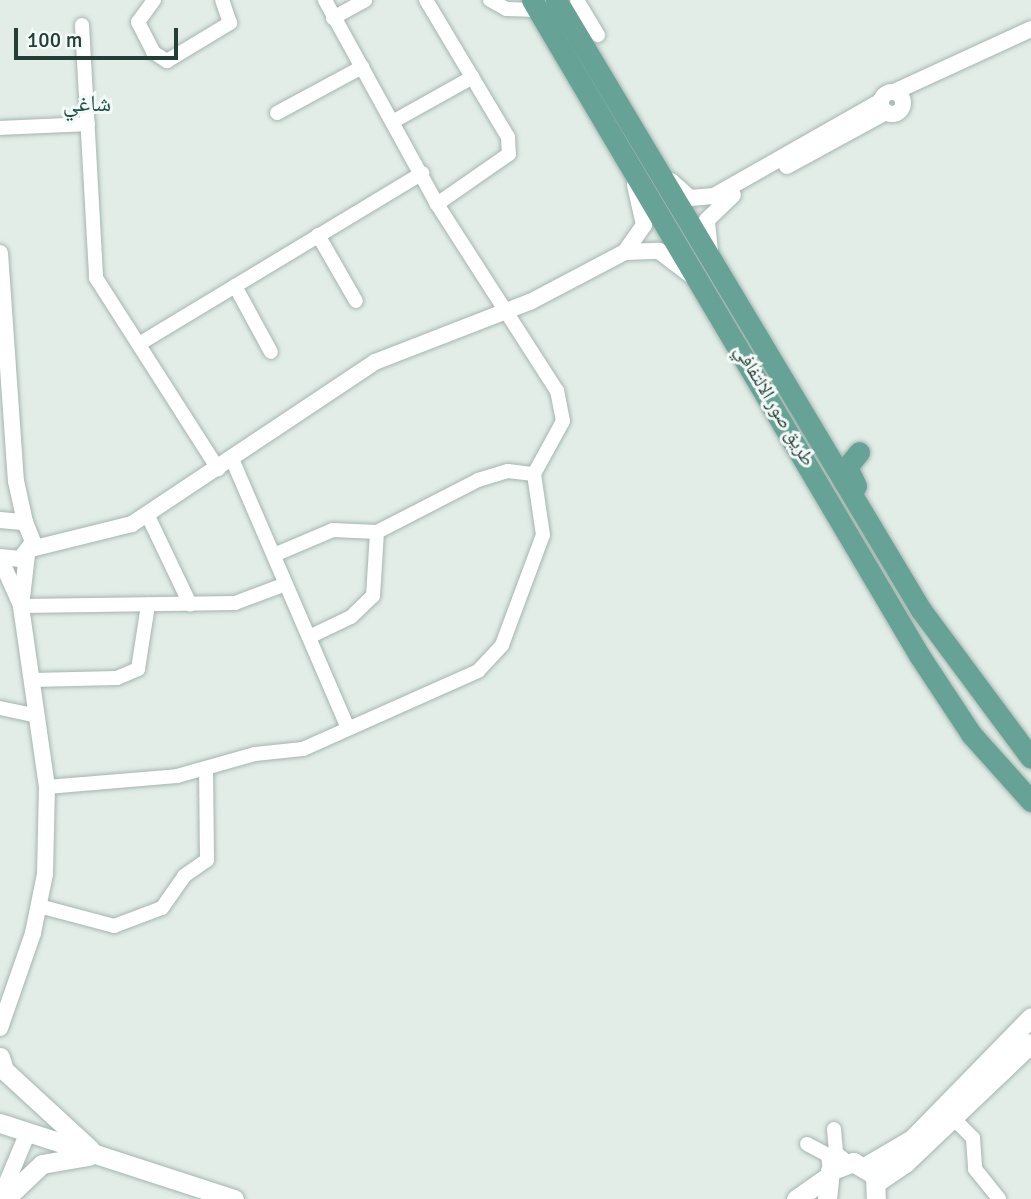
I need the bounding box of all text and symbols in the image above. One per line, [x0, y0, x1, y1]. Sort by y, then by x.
scale bar [18, 14, 182, 58]
text: 100 m [27, 27, 82, 53]
district label: شاغي [63, 90, 111, 118]
street label: طريق صور الالتفافي [729, 341, 819, 471]

